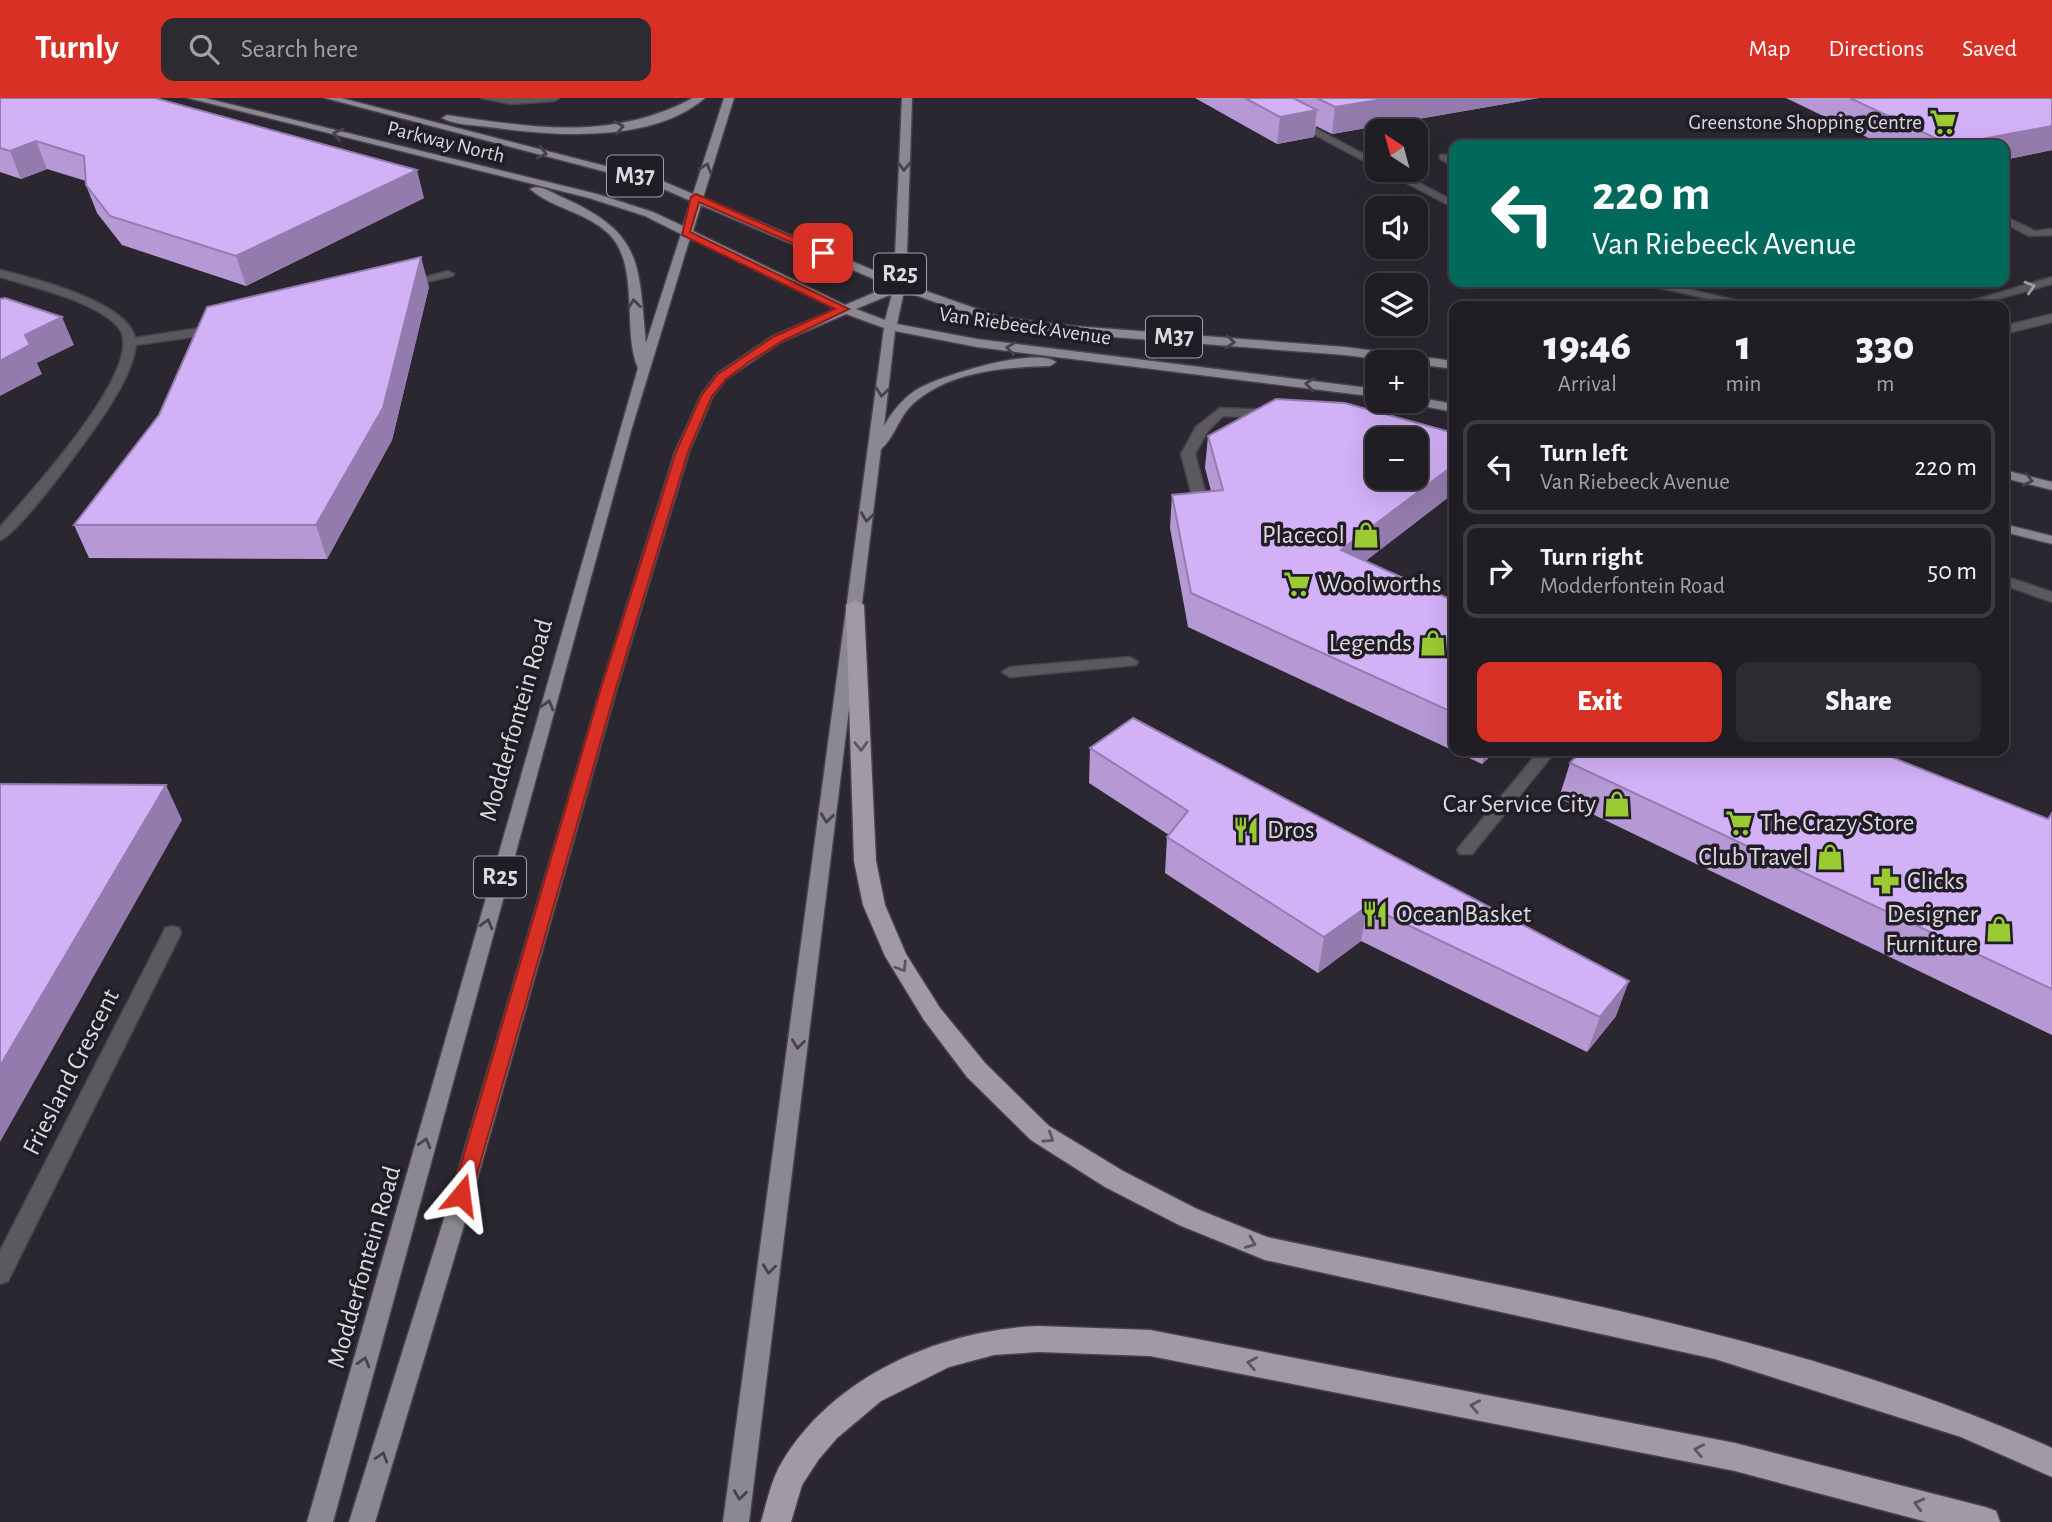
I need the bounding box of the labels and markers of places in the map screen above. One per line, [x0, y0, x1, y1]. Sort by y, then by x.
supermarket icon: Greenstone Shopping Centre [1928, 107, 1958, 137]
place label: Greenstone Shopping Centre [1689, 112, 1922, 133]
pin [793, 223, 853, 283]
shop icon: Placecol [1351, 520, 1381, 550]
place label: Placecol [1262, 522, 1345, 548]
supermarket icon: Woolworths [1282, 569, 1312, 599]
place label: Woolworths [1318, 571, 1442, 597]
shop icon: Legends [1418, 628, 1448, 658]
place label: Legends [1329, 630, 1412, 656]
shop icon: Car Service City [1602, 789, 1632, 819]
place label: Car Service City [1443, 791, 1596, 817]
supermarket icon: The Crazy Store [1724, 808, 1754, 838]
place label: The Crazy Store [1760, 810, 1915, 836]
restaurant icon: Dros [1231, 815, 1261, 845]
place label: Dros [1267, 817, 1315, 843]
shop icon: Club Travel [1815, 842, 1845, 872]
place label: Club Travel [1698, 844, 1809, 870]
pharmacy icon: Clicks [1871, 866, 1901, 896]
place label: Clicks [1907, 868, 1965, 894]
restaurant icon: Ocean Basket [1360, 899, 1390, 929]
place label: Ocean Basket [1396, 901, 1531, 927]
place label: Designer Furniture [1885, 901, 1979, 957]
shop icon: Designer Furniture [1984, 914, 2014, 944]

